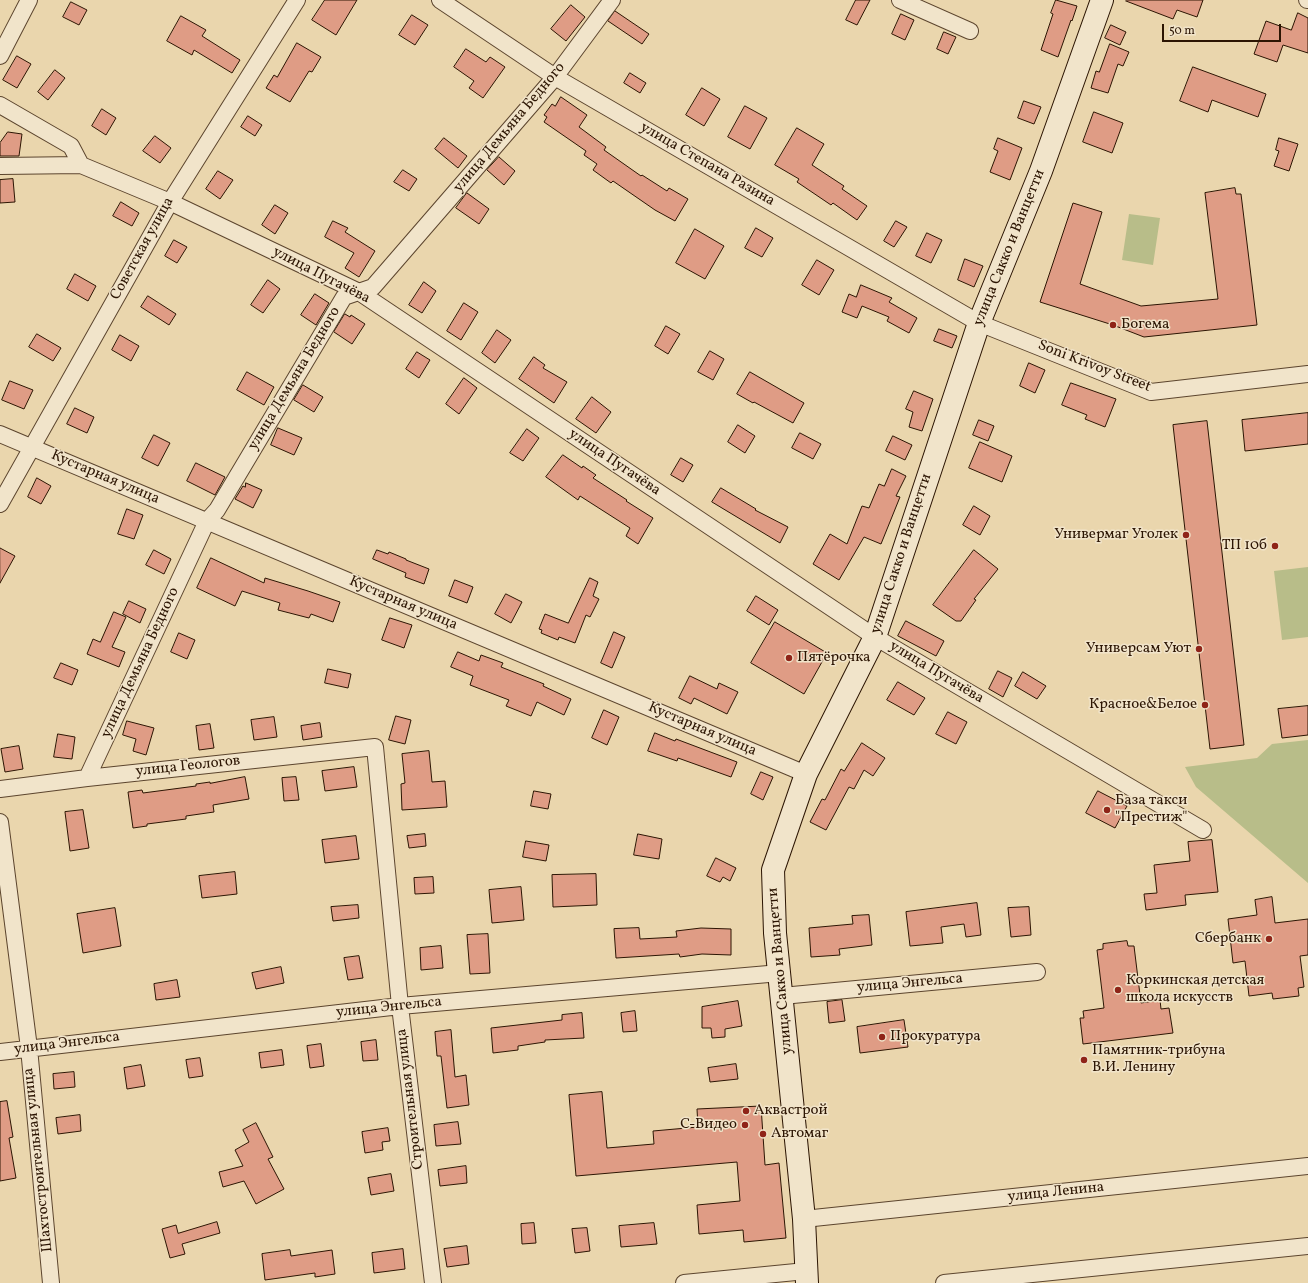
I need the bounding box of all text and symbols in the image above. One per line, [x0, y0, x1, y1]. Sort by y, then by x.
scale bar [1164, 16, 1283, 42]
text: 50 m [1169, 23, 1195, 39]
street label: улица Демьяна Бедного [450, 59, 570, 197]
street label: улица Степана Разина [636, 119, 778, 211]
street label: улица Сакко и Ванцетти [970, 167, 1050, 329]
street label: Советская улица [107, 194, 179, 304]
street label: улица Пугачёва [269, 244, 373, 308]
street label: улица Демьяна Бедного [245, 304, 345, 454]
place label: Богема [1121, 316, 1169, 334]
marker: Богема [1108, 320, 1118, 330]
street label: Soni Krivoy Street [1035, 337, 1153, 397]
street label: улица Пугачёва [565, 426, 663, 500]
street label: Кустарная улица [48, 447, 162, 509]
street label: улица Сакко и Ванцетти [868, 472, 936, 636]
place label: Универмаг Уголек [1054, 526, 1178, 544]
marker: Универмаг Уголек [1181, 530, 1191, 540]
place label: ТП 10б [1222, 537, 1267, 555]
marker: ТП 10б [1270, 541, 1280, 551]
street label: Кустарная улица [346, 573, 460, 635]
street label: улица Демьяна Бедного [98, 585, 184, 741]
street label: улица Пугачёва [885, 638, 987, 708]
place label: Универсам Уют [1086, 640, 1191, 658]
marker: Универсам Уют [1194, 644, 1204, 654]
place label: Пятёрочка [797, 649, 871, 667]
marker: Пятёрочка [784, 653, 794, 663]
place label: Красное&Белое [1089, 696, 1197, 714]
street label: Кустарная улица [645, 699, 759, 761]
marker: Красное&Белое [1200, 700, 1210, 710]
street label: улица Геологов [135, 753, 241, 781]
place label: База такси "Престиж" [1115, 792, 1187, 827]
marker: База такси "Престиж" [1102, 805, 1112, 815]
street label: улица Сакко и Ванцетти [765, 887, 797, 1055]
place label: Сбербанк [1195, 930, 1261, 948]
marker: Сбербанк [1264, 934, 1274, 944]
street label: улица Энгельса [856, 970, 964, 998]
place label: Коркинская детская школа искусств [1126, 972, 1264, 1007]
marker: Коркинская детская школа искусств [1113, 985, 1123, 995]
street label: улица Энгельса [335, 993, 443, 1023]
street label: Строительная улица [393, 1028, 429, 1170]
place label: Прокуратура [890, 1028, 981, 1046]
street label: улица Энгельса [13, 1029, 121, 1059]
marker: Прокуратура [877, 1032, 887, 1042]
place label: Памятник-трибуна В.И. Ленину [1092, 1042, 1225, 1077]
marker: Памятник-трибуна В.И. Ленину [1079, 1055, 1089, 1065]
street label: Шахтостроительная улица [20, 1067, 58, 1253]
place label: Аквастрой [754, 1102, 828, 1120]
marker: Аквастрой [741, 1106, 751, 1116]
place label: С-Видео [680, 1116, 737, 1134]
marker: С-Видео [740, 1120, 750, 1130]
place label: Автомаг [771, 1125, 828, 1143]
marker: Автомаг [758, 1129, 768, 1139]
street label: улица Ленина [1007, 1179, 1105, 1207]

